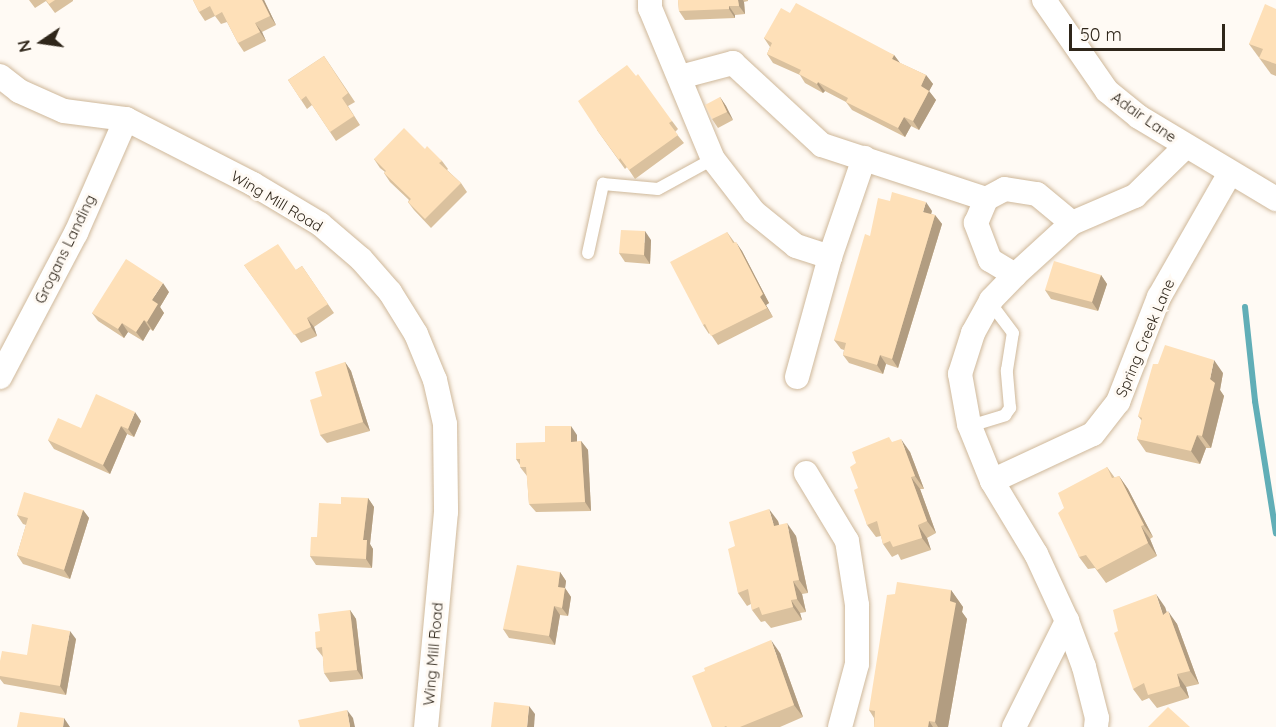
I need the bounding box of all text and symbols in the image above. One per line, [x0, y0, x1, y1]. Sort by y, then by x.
north arrow [12, 12, 72, 72]
scale bar [1072, 12, 1228, 50]
text: 50 m [1080, 23, 1122, 46]
text: N [13, 38, 36, 54]
street label: Adair Lane [1108, 88, 1180, 146]
street label: Wing Mill Road [228, 167, 326, 235]
street label: Grogans Landing [31, 191, 99, 307]
street label: Spring Creek Lane [1112, 276, 1178, 400]
street label: Wing Mill Road [420, 602, 446, 706]

